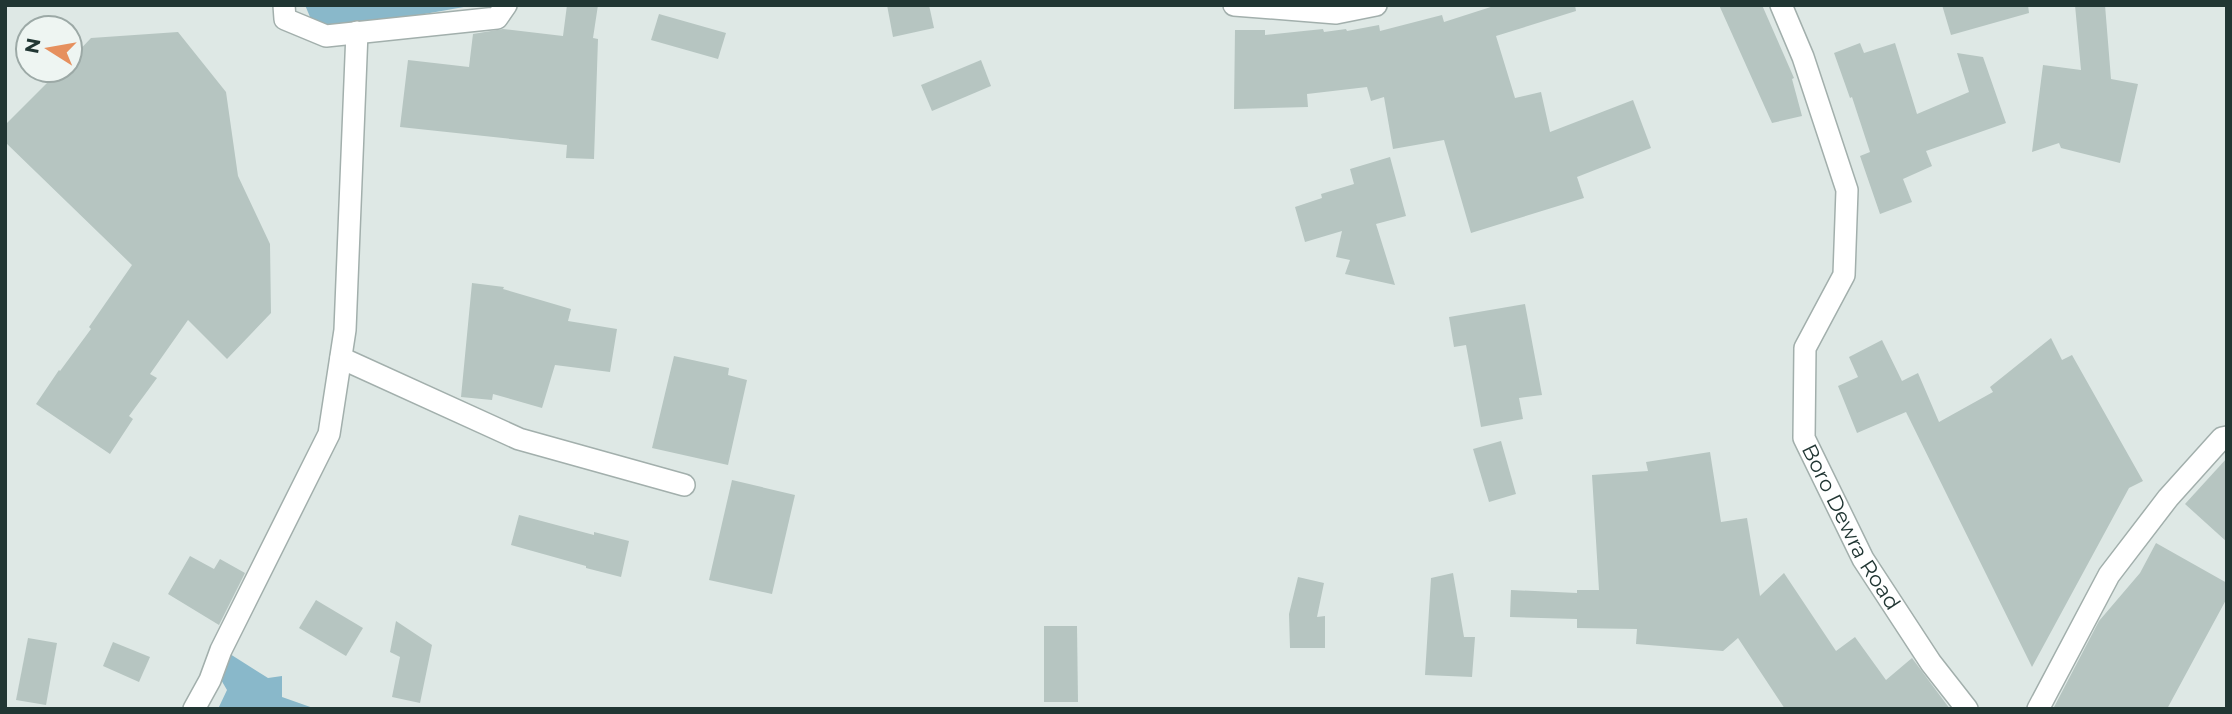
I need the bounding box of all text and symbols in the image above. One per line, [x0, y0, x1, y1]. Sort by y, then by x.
north arrow [14, 14, 84, 84]
text: N [20, 36, 46, 56]
street label: Boro Dewra Road [1797, 440, 1906, 614]

